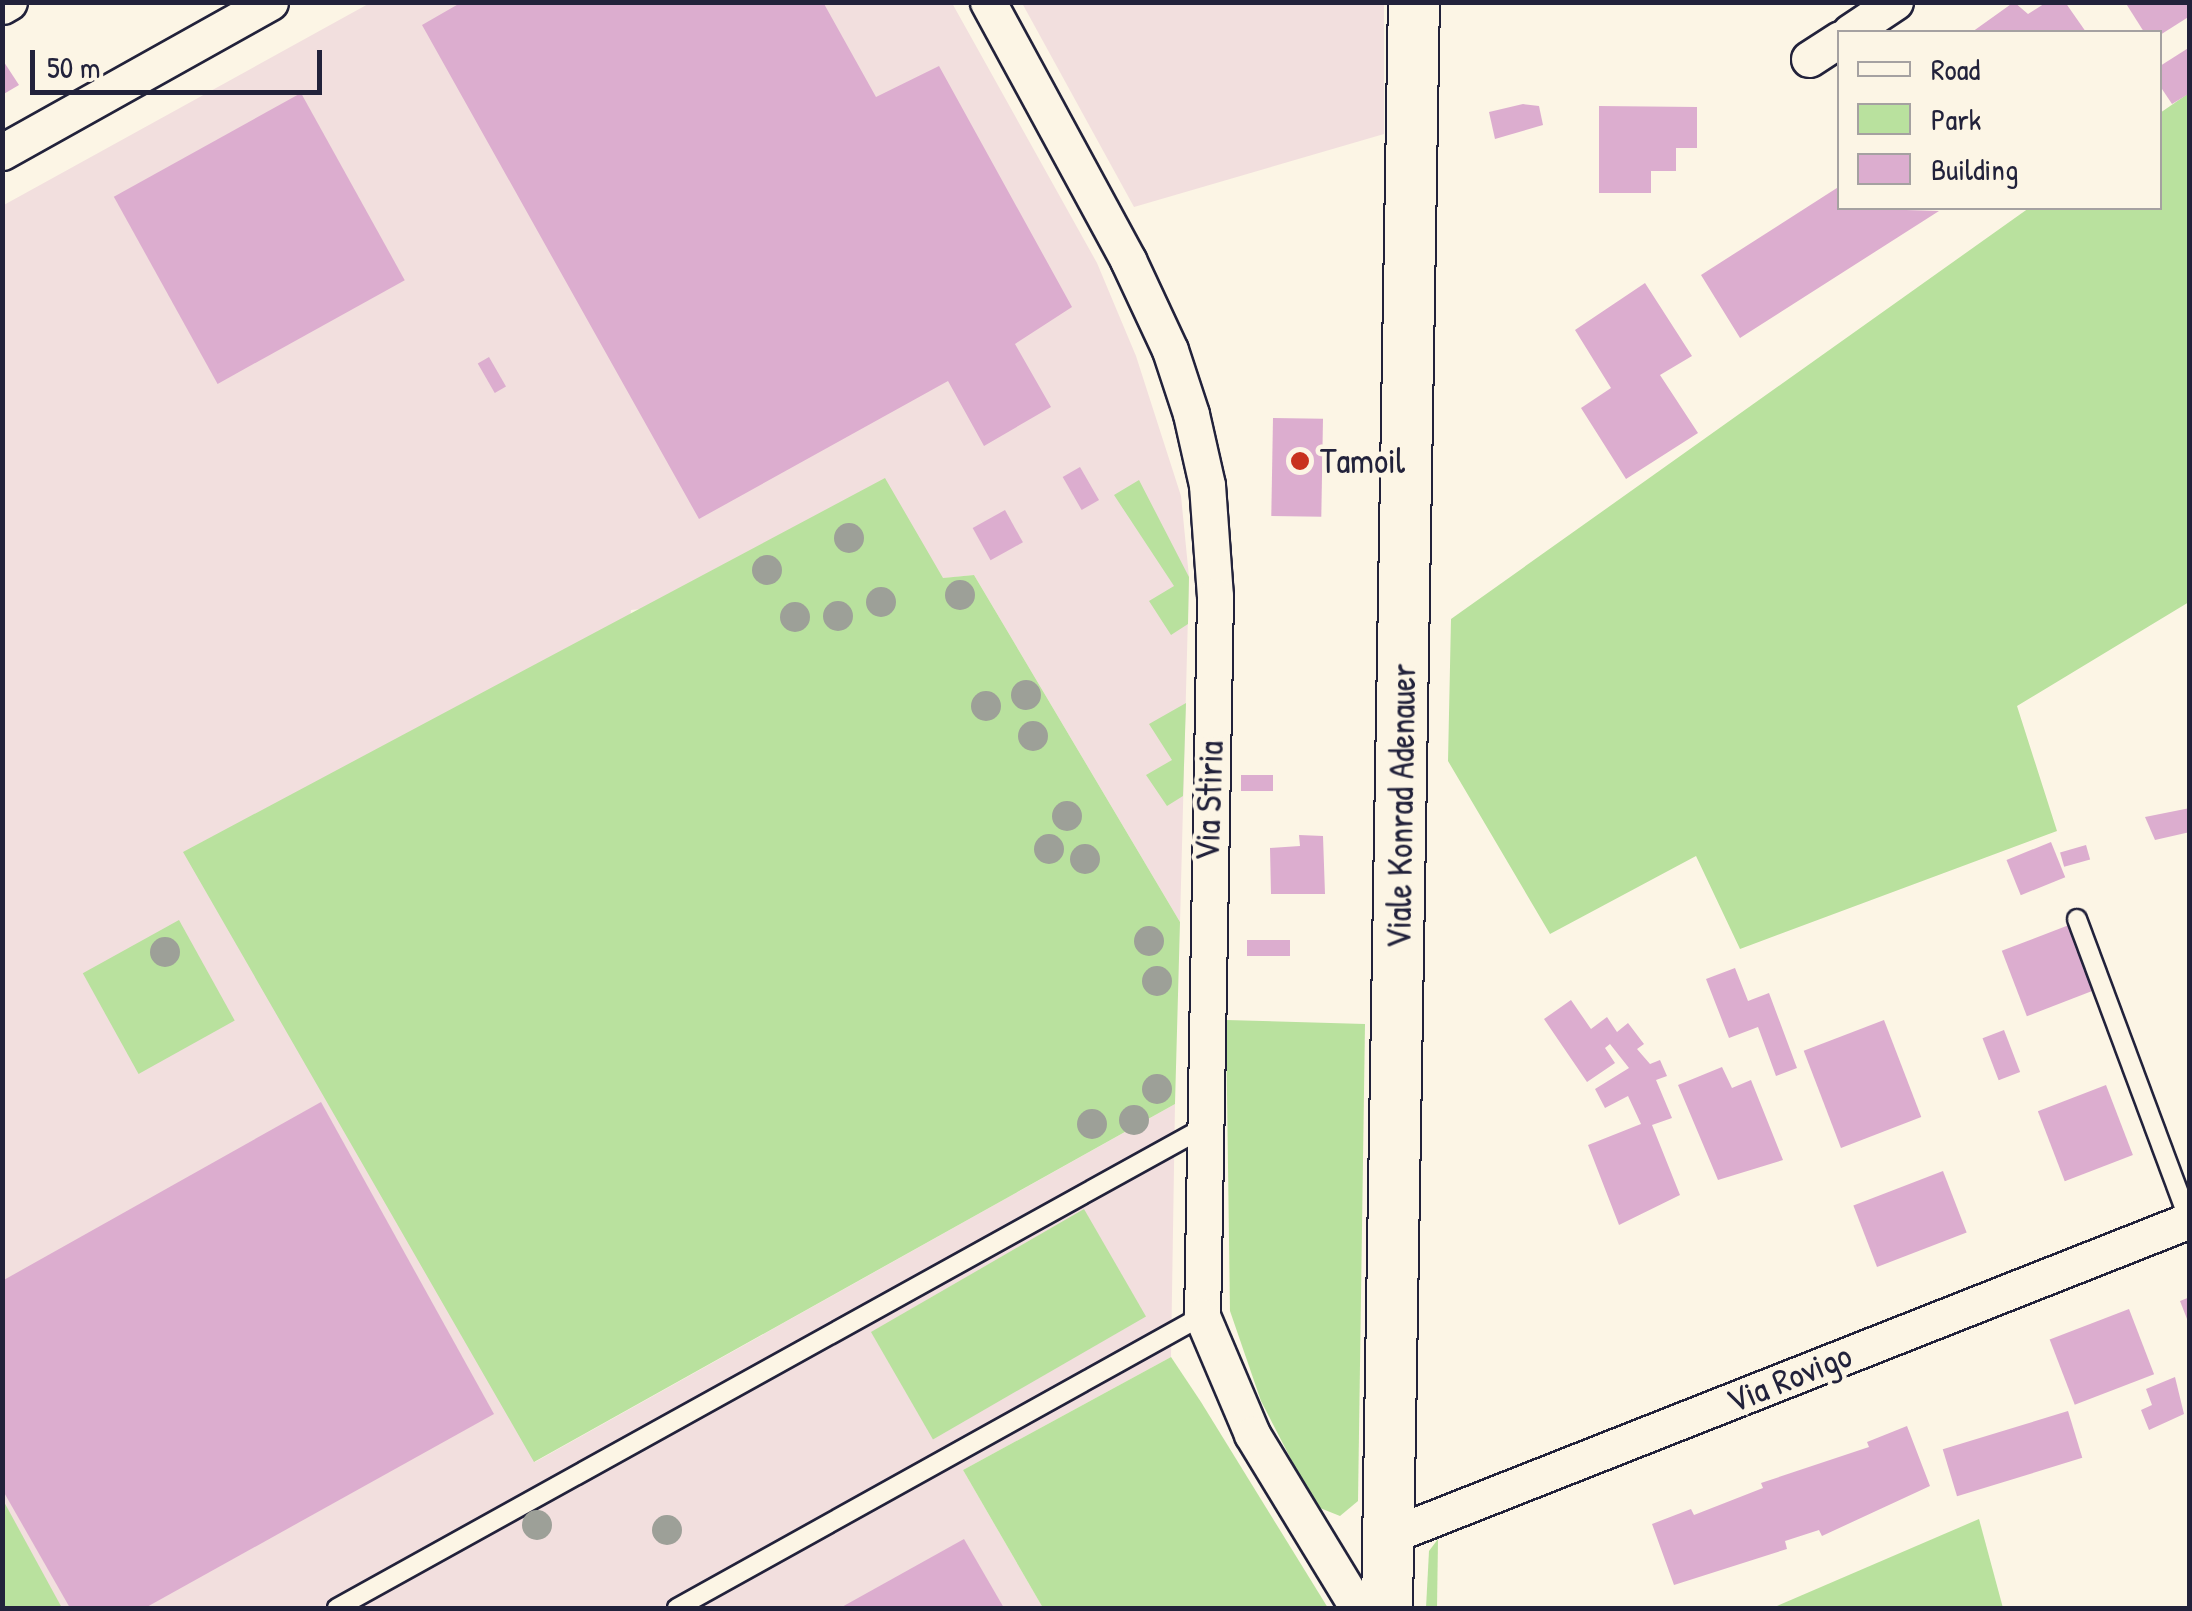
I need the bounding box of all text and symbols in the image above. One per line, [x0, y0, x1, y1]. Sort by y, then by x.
scale bar [35, 30, 328, 92]
legend [1837, 30, 2162, 210]
text: 50 m [47, 47, 100, 87]
text: Road [1931, 49, 1980, 89]
text: Park [1931, 99, 1981, 139]
text: Building [1931, 149, 2018, 189]
place label: Tamoil [1320, 440, 1405, 482]
marker: Tamoil [1289, 450, 1311, 472]
street label: Viale Konrad Adenauer [1378, 663, 1424, 949]
street label: Via Stiria [1186, 740, 1232, 862]
street label: Via Rovigo [1720, 1334, 1858, 1422]

